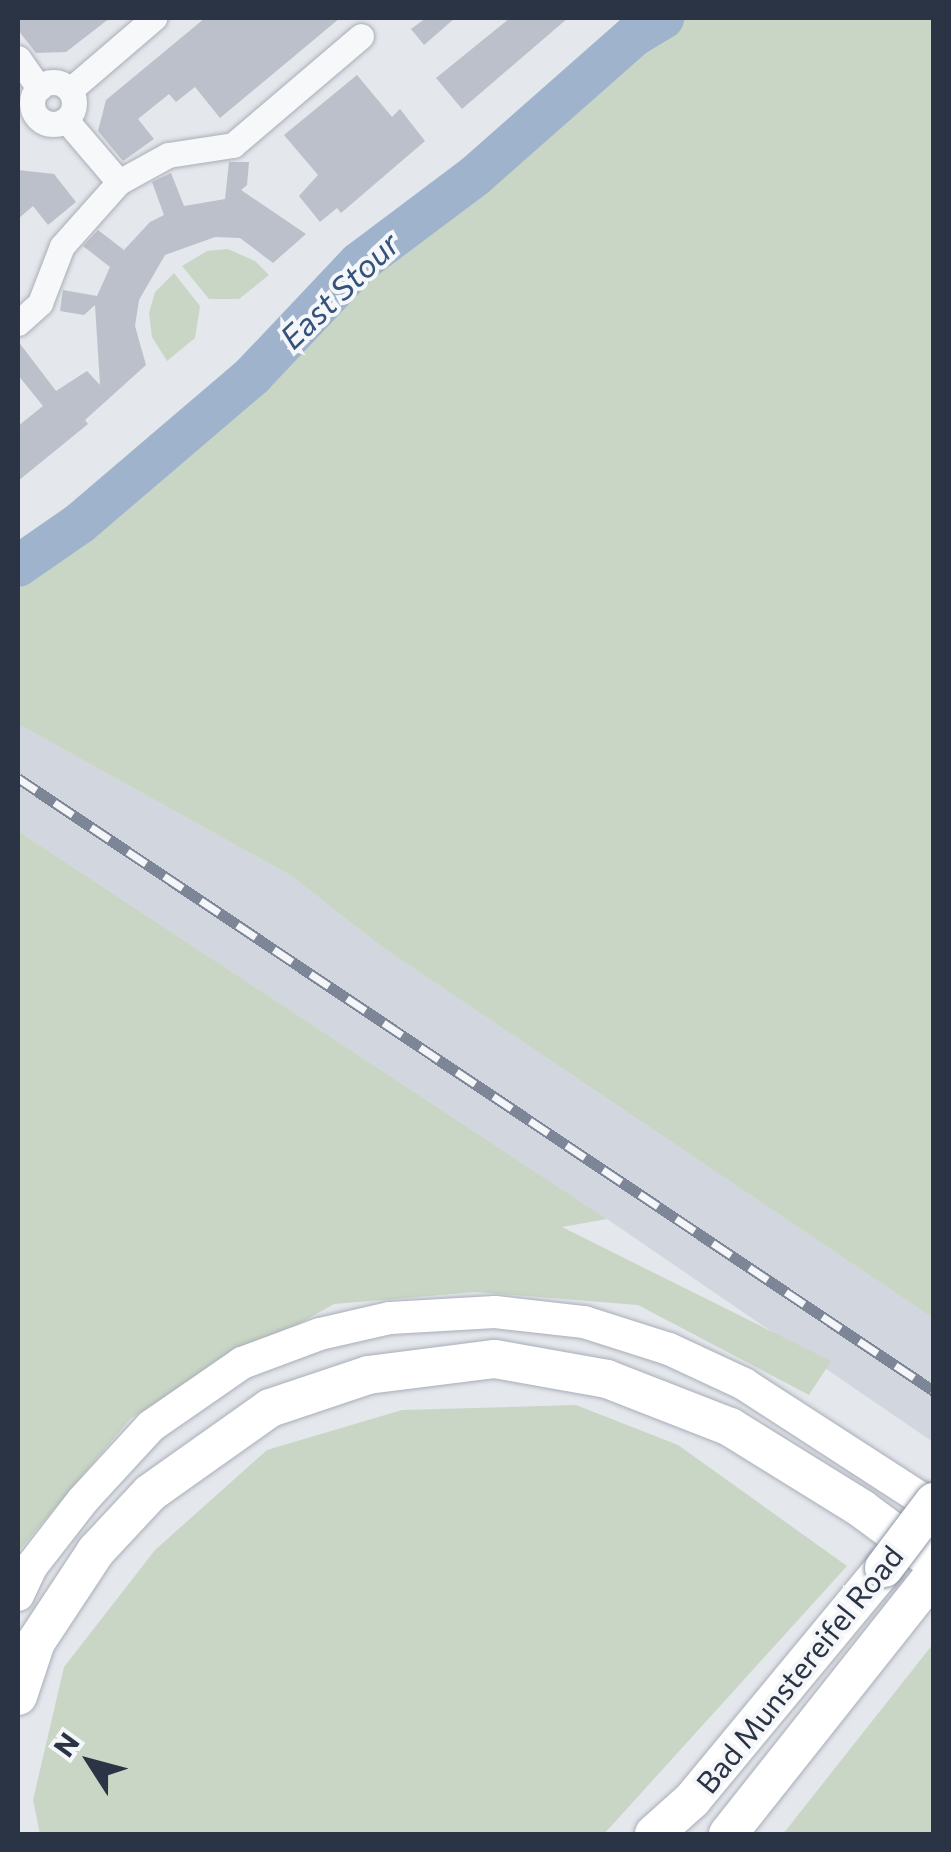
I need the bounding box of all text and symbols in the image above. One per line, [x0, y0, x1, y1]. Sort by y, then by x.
water label: East Stour [272, 224, 406, 356]
street label: Bad Munstereifel Road [688, 1538, 910, 1800]
north arrow [40, 1712, 140, 1812]
text: N [46, 1726, 86, 1763]

